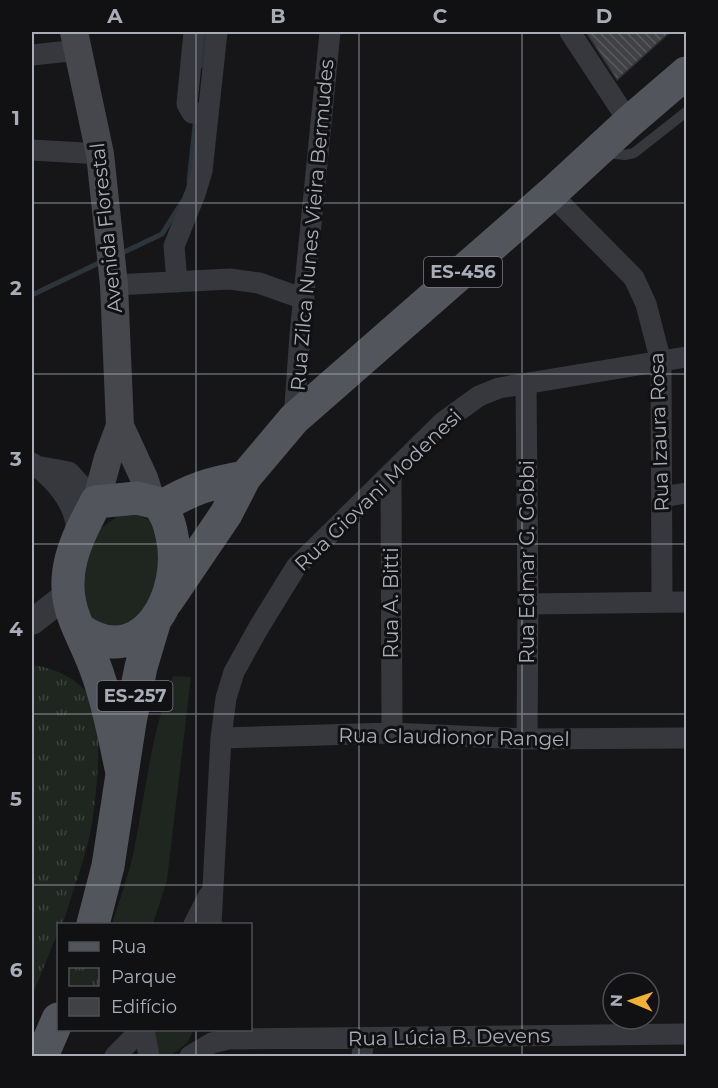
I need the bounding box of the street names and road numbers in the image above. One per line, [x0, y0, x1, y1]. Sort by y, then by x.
street label: Rua Zilca Nunes Vieira Bermudes [286, 58, 338, 392]
street label: Avenida Florestal [85, 142, 127, 314]
road number: ES-456 [424, 257, 502, 287]
street label: Rua Izaura Rosa [644, 352, 674, 512]
street label: Rua Giovani Modenesi [290, 404, 466, 576]
street label: Rua Edmar G. Gobbi [515, 460, 539, 664]
street label: Rua A. Bitti [379, 547, 403, 659]
road number: ES-257 [98, 681, 172, 711]
street label: Rua Claudionor Rangel [338, 723, 570, 751]
street label: Rua Lúcia B. Devens [348, 1023, 551, 1051]

